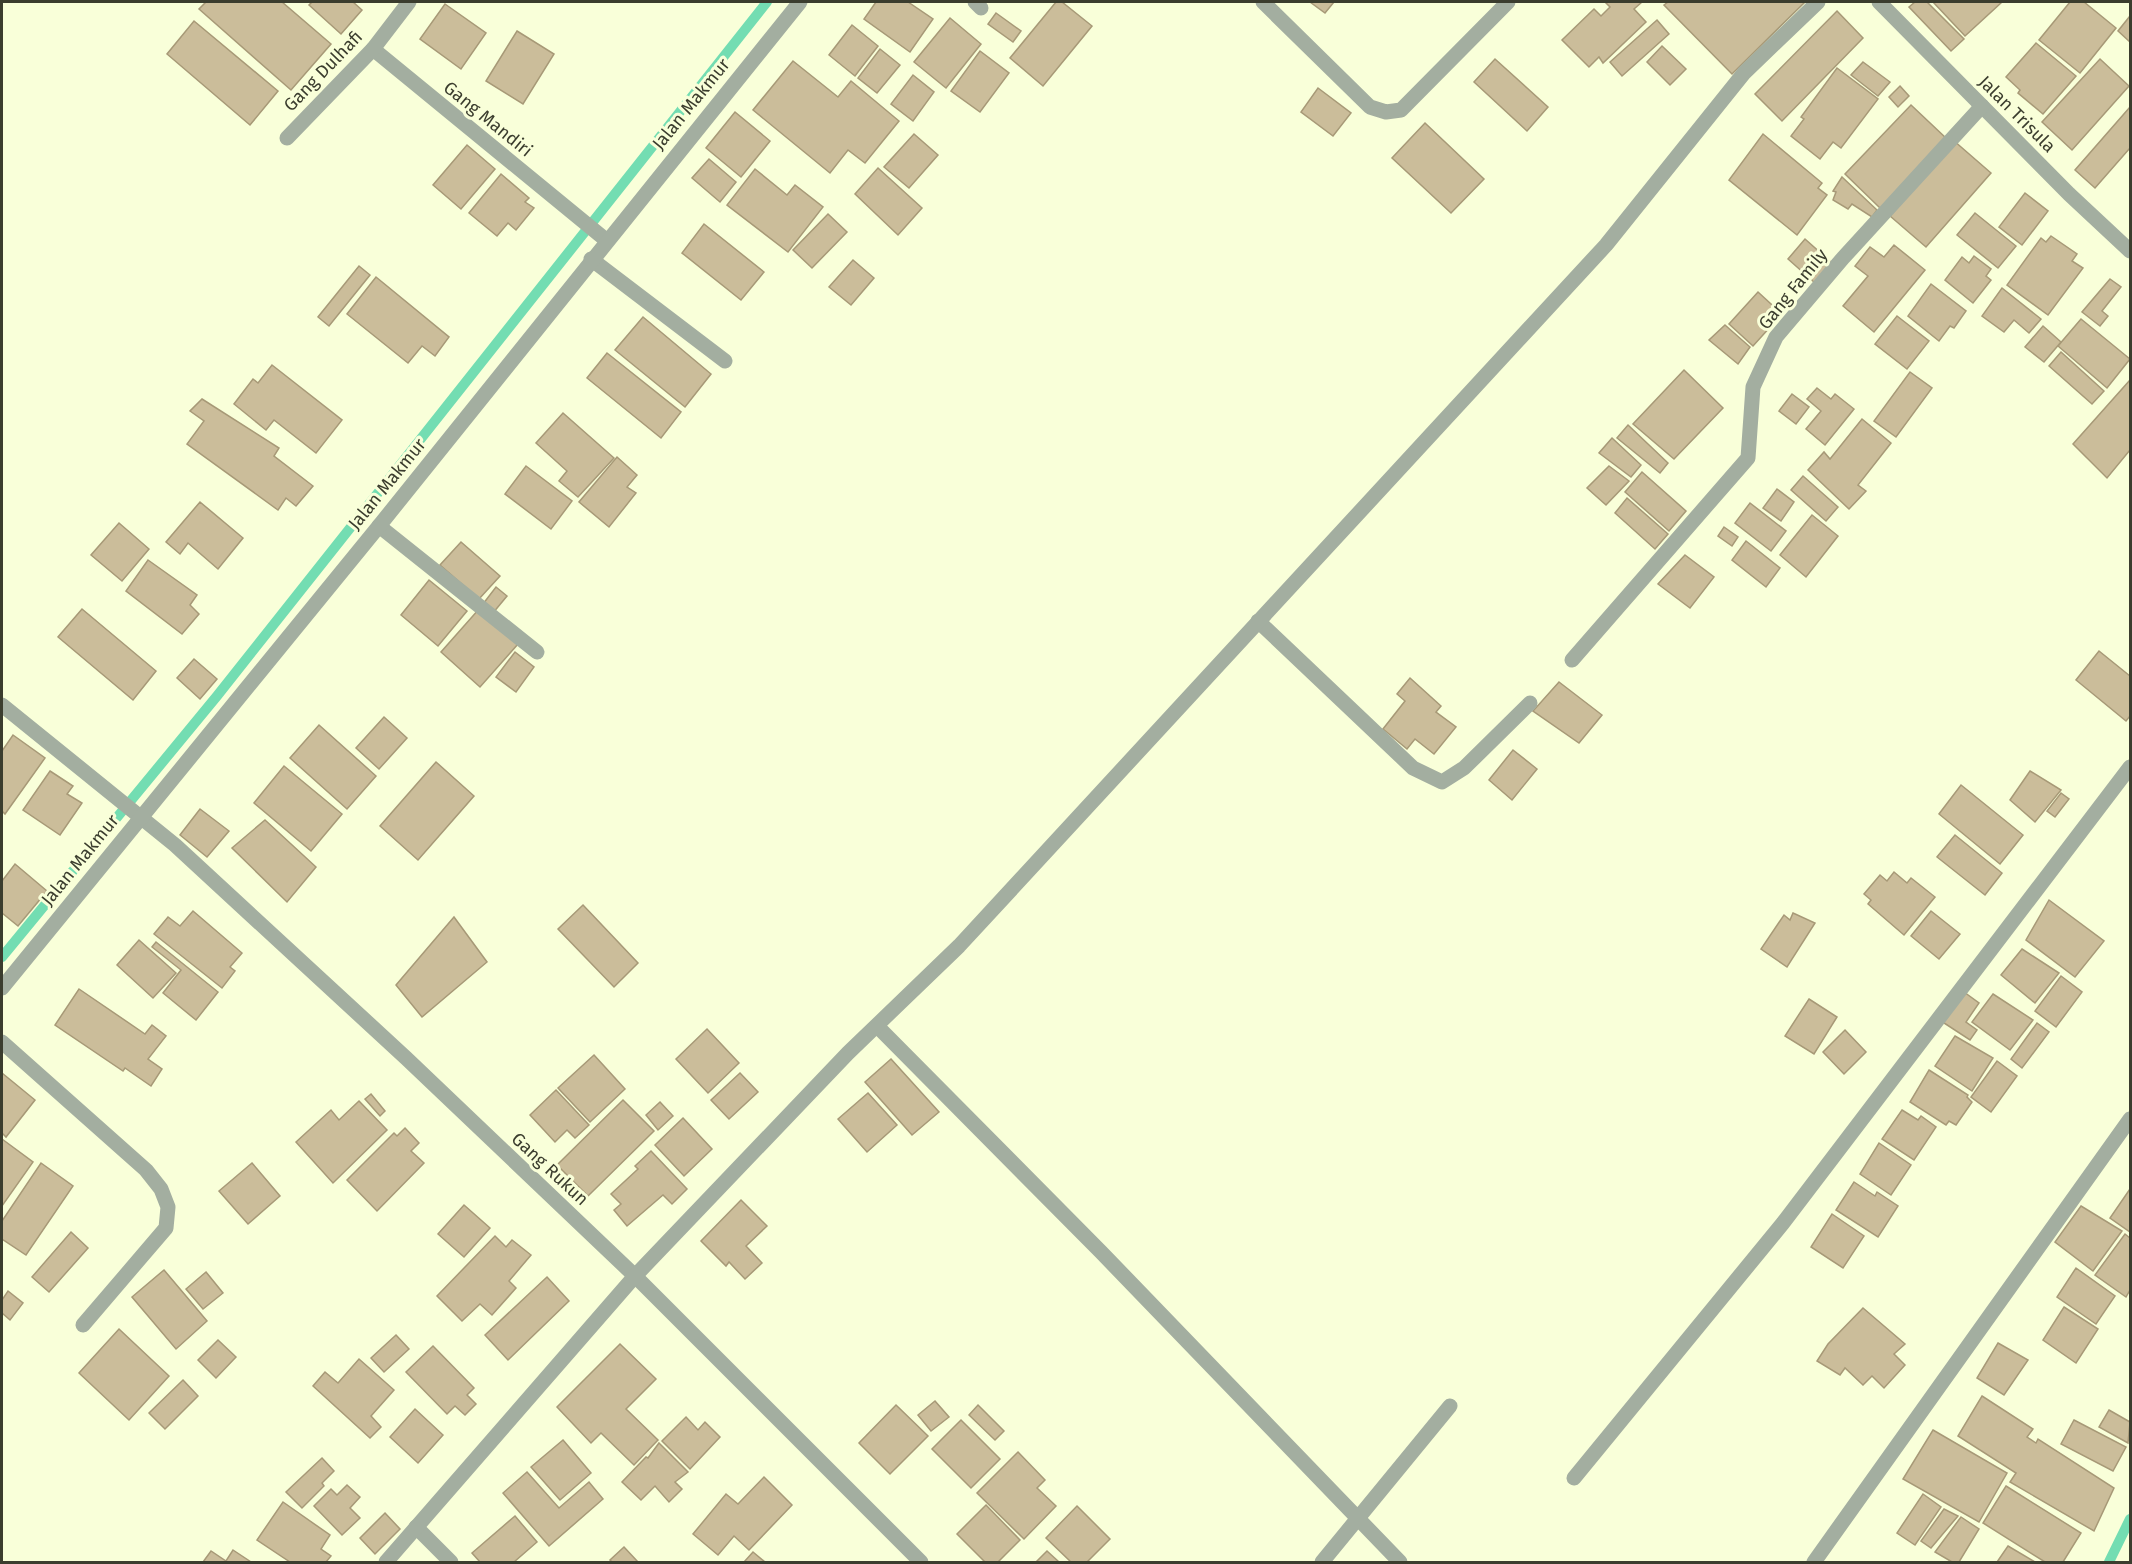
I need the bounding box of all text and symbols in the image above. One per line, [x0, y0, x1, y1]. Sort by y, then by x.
street label: Gang Dulhafi [279, 26, 367, 116]
street label: Jalan Makmur [647, 54, 735, 154]
street label: Jalan Trisula [1974, 71, 2060, 157]
street label: Gang Mandiri [439, 76, 537, 162]
street label: Gang Family [1754, 244, 1832, 334]
street label: Jalan Makmur [343, 434, 431, 534]
street label: Jalan Makmur [36, 810, 124, 910]
street label: Gang Rukun [507, 1128, 593, 1210]

